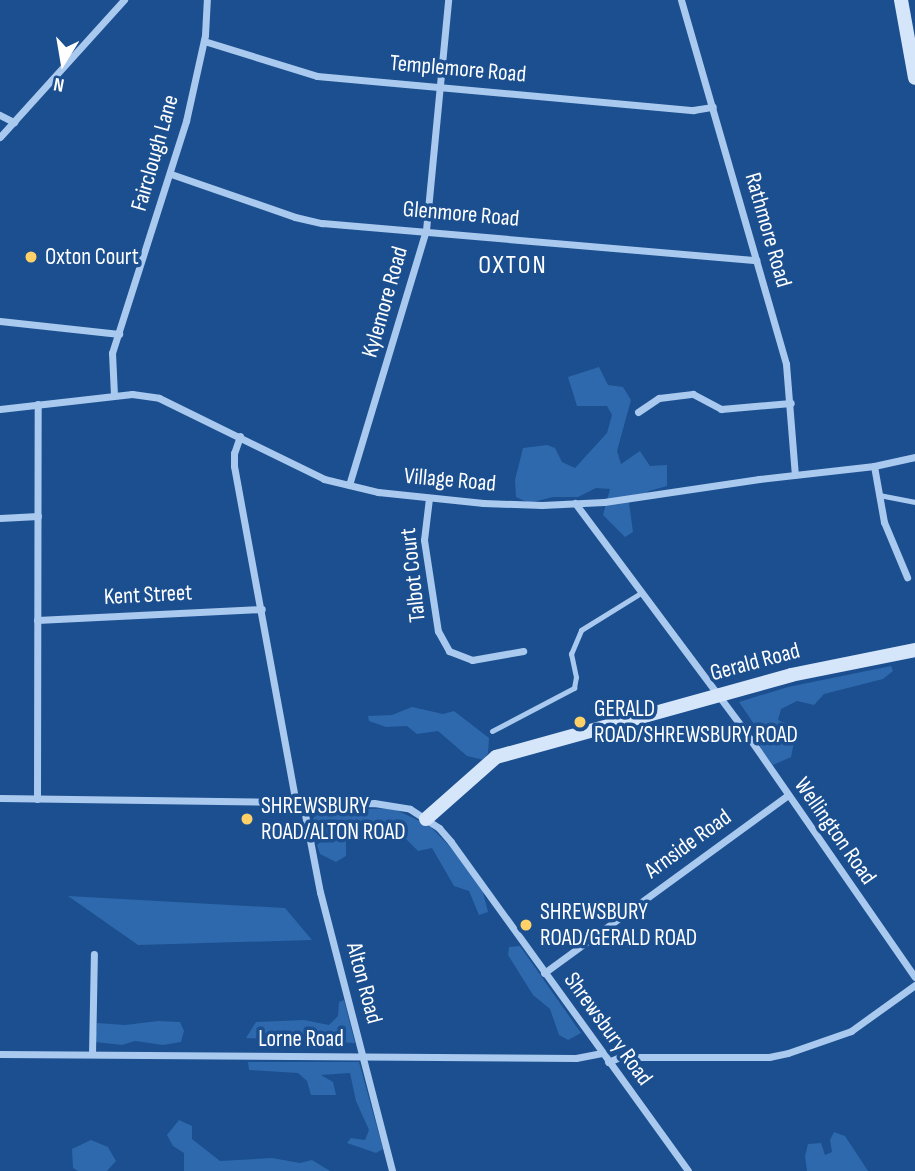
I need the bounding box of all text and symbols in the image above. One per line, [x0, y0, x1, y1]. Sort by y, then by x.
north arrow [28, 28, 98, 98]
street label: Templemore Road [389, 49, 527, 89]
text: N [52, 72, 66, 96]
street label: Fairclough Lane [125, 92, 185, 214]
street label: Rathmore Road [738, 170, 798, 290]
street label: Glenmore Road [402, 195, 520, 233]
place label: Oxton Court [45, 243, 139, 271]
street label: Kylemore Road [356, 243, 414, 361]
marker: Oxton Court [23, 249, 39, 265]
district label: OXTON [479, 250, 547, 282]
street label: Village Road [403, 462, 497, 498]
street label: Talbot Court [394, 526, 432, 624]
street label: Kent Street [103, 579, 193, 611]
street label: Gerald Road [707, 637, 803, 687]
place label: GERALD ROAD/SHREWSBURY ROAD [594, 695, 798, 749]
marker: GERALD ROAD/SHREWSBURY ROAD [572, 714, 588, 730]
street label: Wellington Road [788, 772, 882, 890]
place label: SHREWSBURY ROAD/ALTON ROAD [261, 792, 406, 846]
street label: Arnside Road [639, 803, 737, 885]
marker: SHREWSBURY ROAD/ALTON ROAD [239, 811, 255, 827]
place label: SHREWSBURY ROAD/GERALD ROAD [540, 898, 697, 952]
marker: SHREWSBURY ROAD/GERALD ROAD [518, 917, 534, 933]
street label: Alton Road [340, 940, 388, 1026]
street label: Shrewsbury Road [558, 967, 658, 1091]
street label: Lorne Road [258, 1025, 344, 1053]

